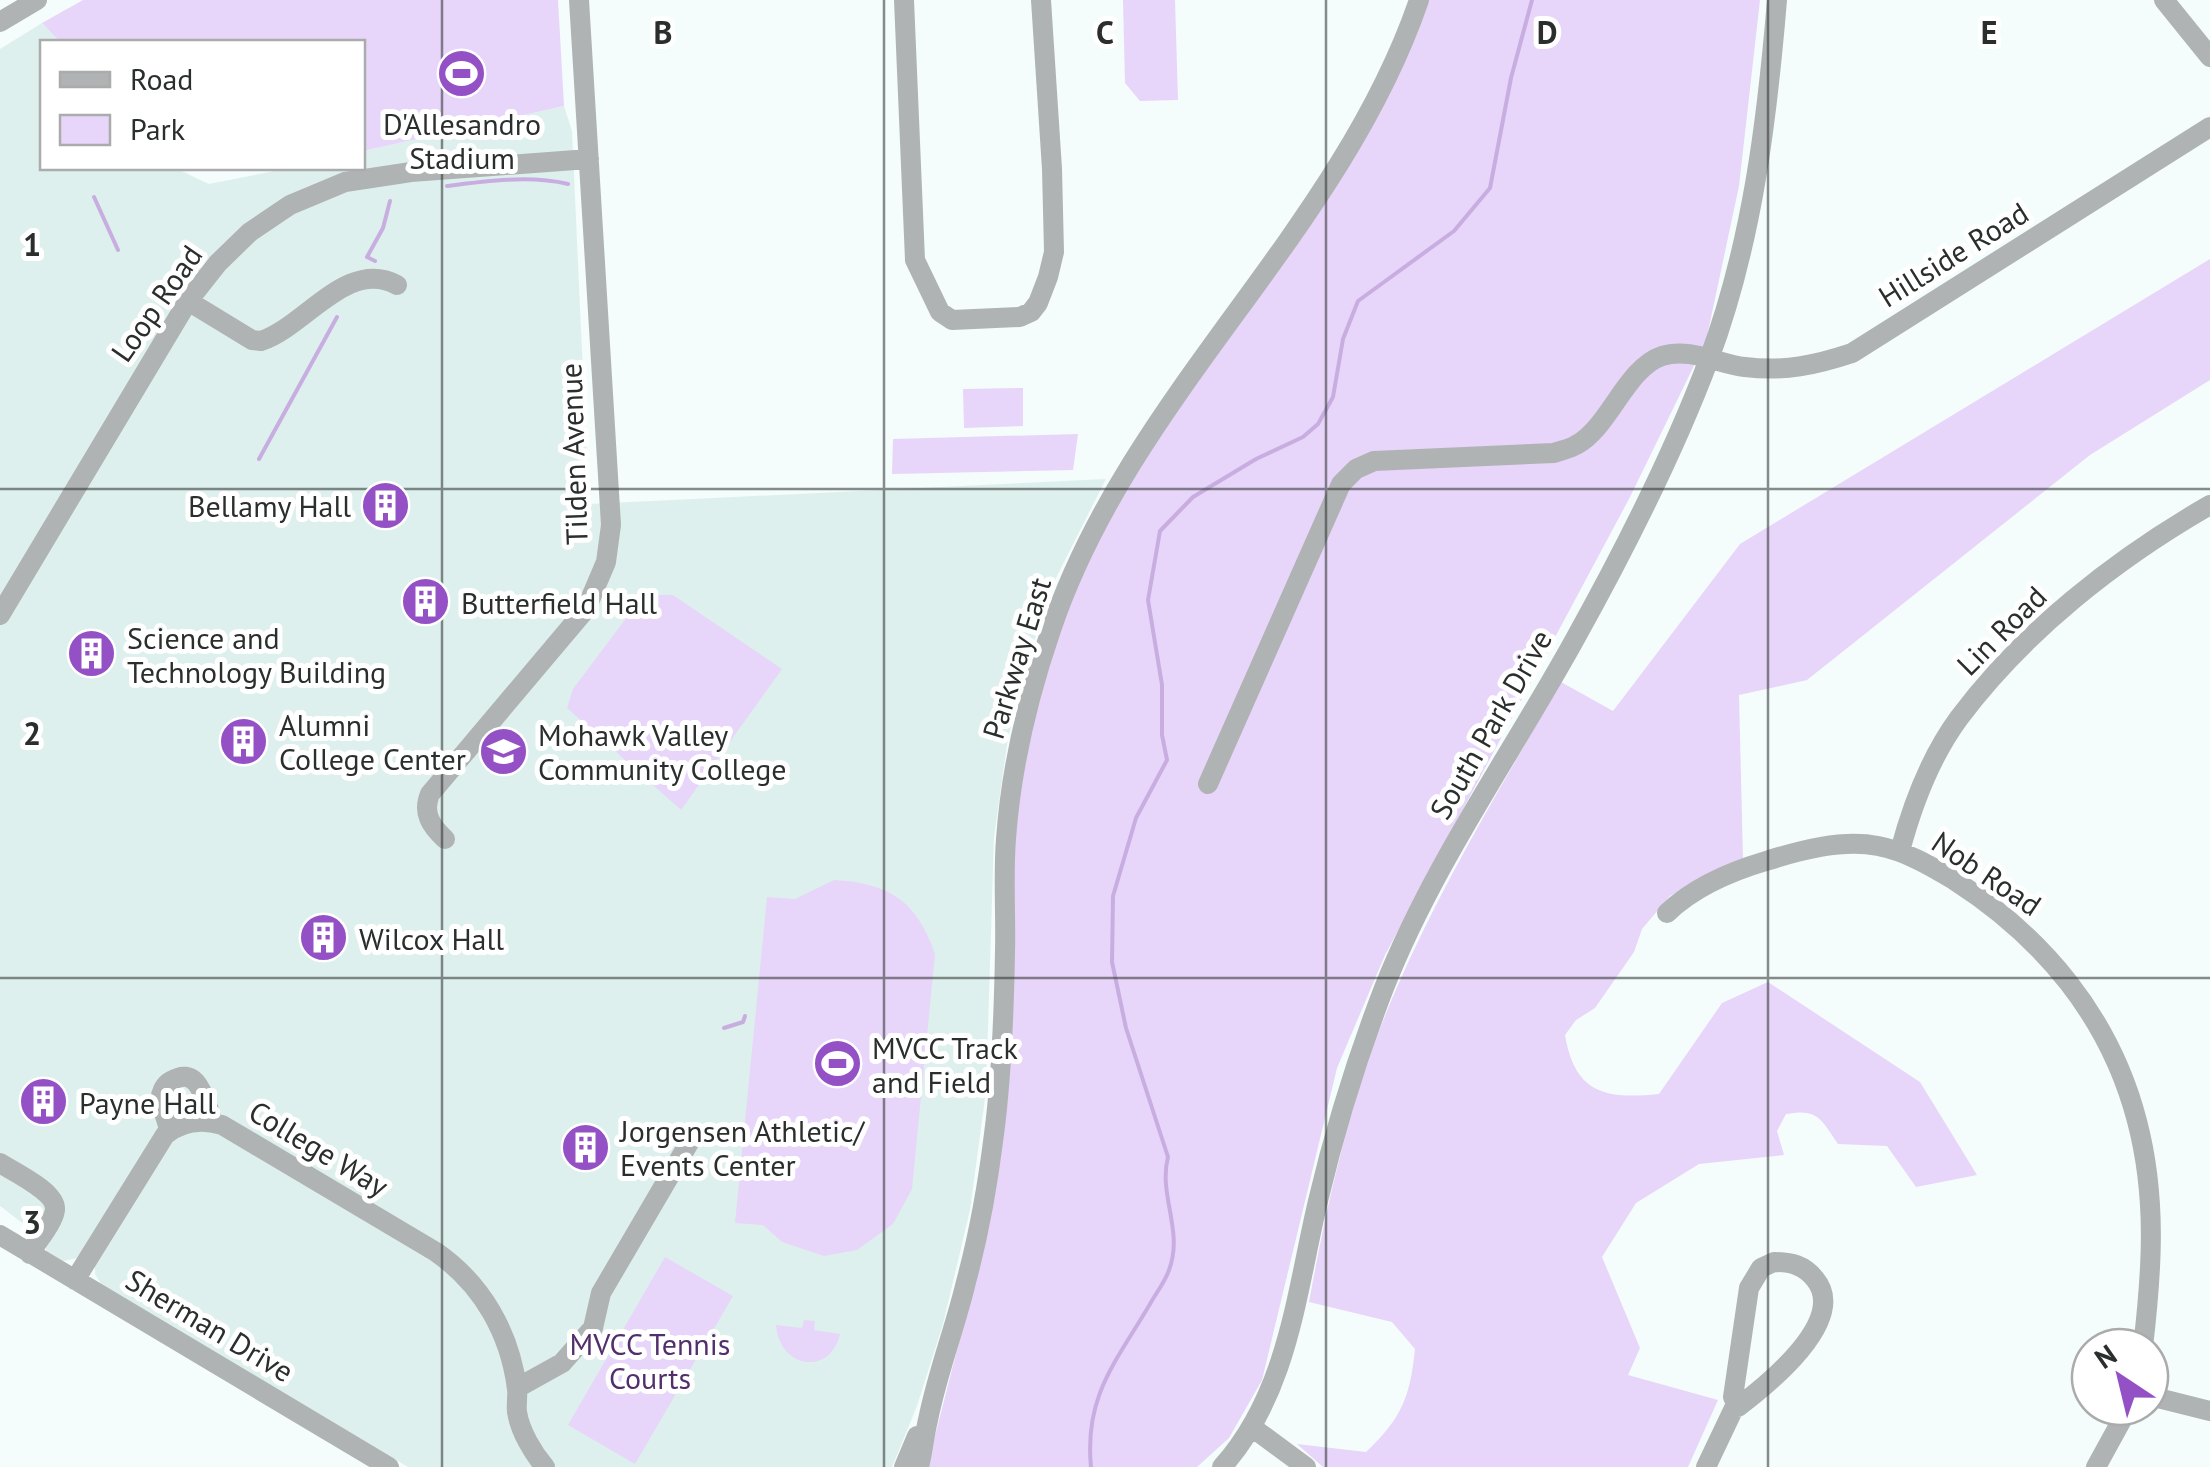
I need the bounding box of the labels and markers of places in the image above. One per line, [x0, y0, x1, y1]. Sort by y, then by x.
sports icon: D'Allesandro Stadium [436, 48, 488, 100]
place label: D'Allesandro Stadium [383, 104, 541, 177]
building icon: Bellamy Hall [360, 479, 412, 531]
place label: Bellamy Hall [188, 486, 351, 525]
building icon: Butterfield Hall [400, 576, 452, 628]
place label: Butterfield Hall [461, 583, 657, 622]
place label: Science and Technology Building [127, 618, 386, 691]
building icon: Science and Technology Building [66, 628, 118, 680]
place label: Alumni College Center [279, 705, 466, 778]
building icon: Alumni College Center [218, 715, 270, 767]
place label: Mohawk Valley Community College [538, 715, 787, 788]
school or university icon: Mohawk Valley Community College [477, 725, 529, 777]
building icon: Wilcox Hall [298, 912, 350, 964]
place label: Wilcox Hall [359, 919, 504, 958]
place label: MVCC Track and Field [872, 1028, 1018, 1101]
sports icon: MVCC Track and Field [811, 1038, 863, 1090]
building icon: Payne Hall [18, 1076, 70, 1128]
place label: Payne Hall [79, 1083, 216, 1122]
place label: Jorgensen Athletic/ Events Center [618, 1111, 866, 1184]
building icon: Jorgensen Athletic/ Events Center [559, 1121, 611, 1173]

